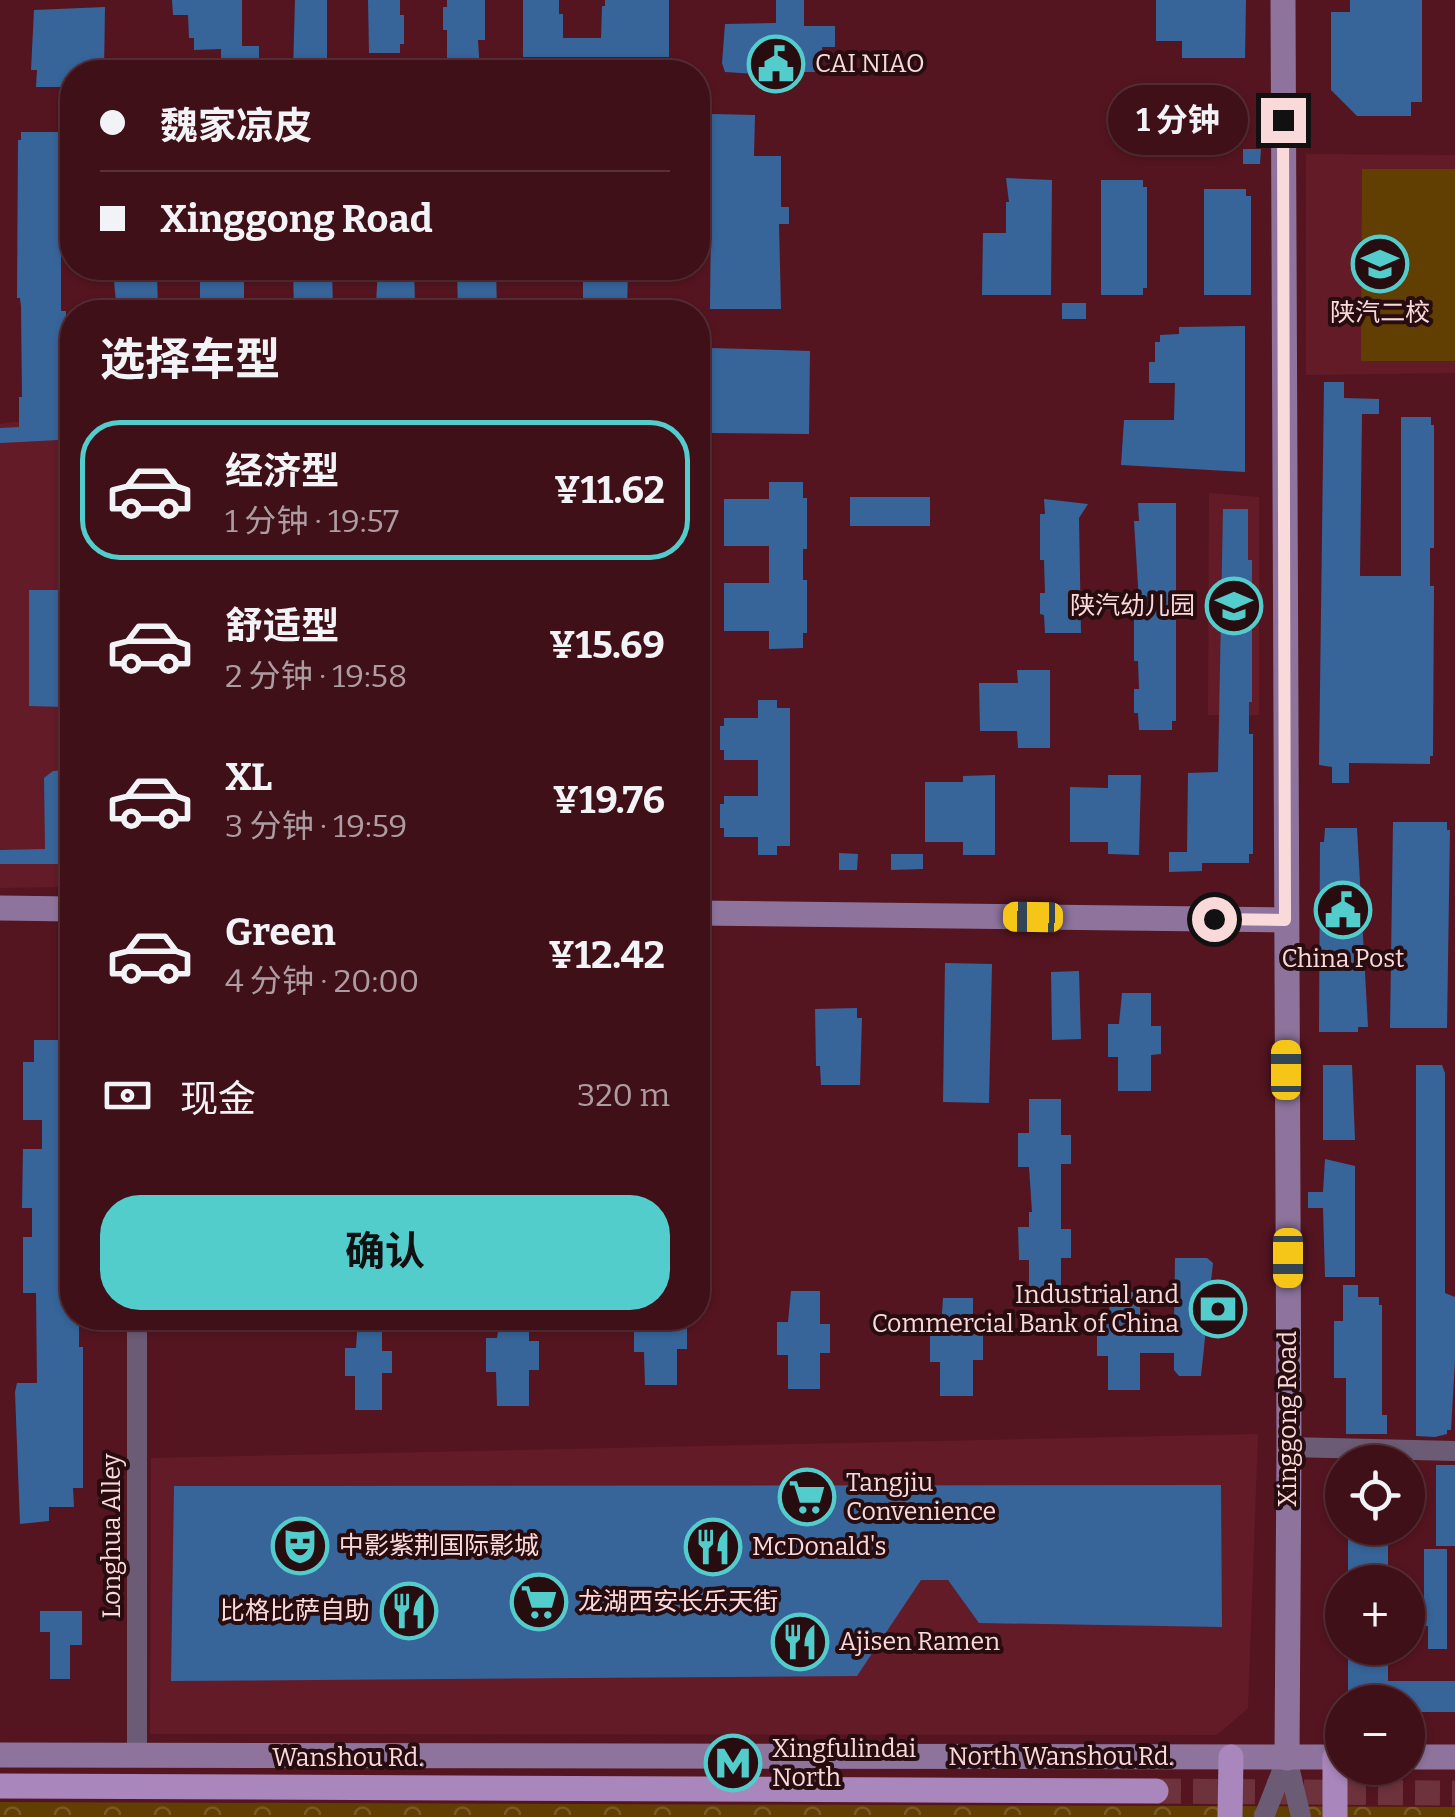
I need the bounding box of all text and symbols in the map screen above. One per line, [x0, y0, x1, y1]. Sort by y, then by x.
public building icon: CAI NIAO [746, 34, 806, 94]
place label: CAI NIAO [815, 49, 925, 79]
callout: 1 分钟 [1108, 85, 1248, 155]
route end [1261, 98, 1306, 143]
text: 1 分钟 [1136, 101, 1220, 139]
text: 魏家凉皮 [160, 103, 312, 149]
text: Xinggong Road [160, 196, 433, 242]
school or university icon: 陕汽二校 [1350, 234, 1410, 294]
place label: 陕汽二校 [1330, 298, 1430, 328]
text: 选择车型 [100, 333, 280, 387]
icon: car [105, 445, 195, 535]
text: 经济型 [225, 448, 339, 494]
text: ¥11.62 [554, 467, 665, 513]
text: 1 分钟 · 19:57 [225, 502, 399, 540]
school or university icon: 陕汽幼儿园 [1204, 576, 1264, 636]
place label: 陕汽幼儿园 [1070, 591, 1195, 621]
icon: car [105, 600, 195, 690]
text: 舒适型 [225, 603, 339, 649]
text: ¥15.69 [549, 622, 665, 668]
text: 2 分钟 · 19:58 [225, 657, 407, 695]
text: XL [225, 754, 272, 800]
icon: car [105, 755, 195, 845]
text: ¥19.76 [553, 777, 665, 823]
text: 3 分钟 · 19:59 [225, 807, 407, 845]
public building icon: China Post [1313, 880, 1373, 940]
route start [1192, 897, 1237, 942]
car [1003, 901, 1063, 933]
text: Green [225, 909, 336, 955]
icon: car [105, 910, 195, 1000]
text: ¥12.42 [548, 932, 665, 978]
place label: China Post [1282, 944, 1404, 974]
text: 4 分钟 · 20:00 [225, 962, 419, 1000]
car [1271, 1040, 1301, 1100]
icon: cash [100, 1068, 155, 1123]
text: 现金 [180, 1076, 256, 1122]
text: 320 m [577, 1076, 670, 1114]
button: 确认 [100, 1195, 670, 1310]
car [1273, 1228, 1303, 1288]
bank icon: Industrial and Commercial Bank of China [1188, 1279, 1248, 1339]
place label: Industrial and Commercial Bank of China [872, 1280, 1179, 1339]
street label: Xinggong Road [1273, 1331, 1303, 1507]
map controls [1325, 1445, 1425, 1785]
button: locate [1325, 1445, 1425, 1545]
street label: Longhua Alley [97, 1453, 127, 1619]
supermarket icon: Tangjiu Convenience [777, 1467, 837, 1527]
place label: Tangjiu Convenience [846, 1468, 996, 1527]
theatre icon: 中影紫荆国际影城 [270, 1516, 330, 1576]
restaurant icon: McDonald's [683, 1517, 743, 1577]
place label: 中影紫荆国际影城 [339, 1531, 539, 1561]
place label: McDonald's [752, 1532, 886, 1562]
button: + [1325, 1565, 1425, 1665]
supermarket icon: 龙湖西安长乐天街 [509, 1572, 569, 1632]
restaurant icon: 比格比萨自助 [379, 1581, 439, 1641]
place label: 龙湖西安长乐天街 [578, 1587, 778, 1617]
place label: 比格比萨自助 [220, 1596, 370, 1626]
restaurant icon: Ajisen Ramen [770, 1612, 830, 1672]
place label: Ajisen Ramen [839, 1627, 1000, 1657]
button: − [1325, 1685, 1425, 1785]
metro station icon: Xingfulindai North [703, 1733, 763, 1793]
place label: Xingfulindai North [772, 1734, 916, 1793]
street label: North Wanshou Rd. [948, 1742, 1174, 1772]
street label: Wanshou Rd. [272, 1743, 424, 1773]

